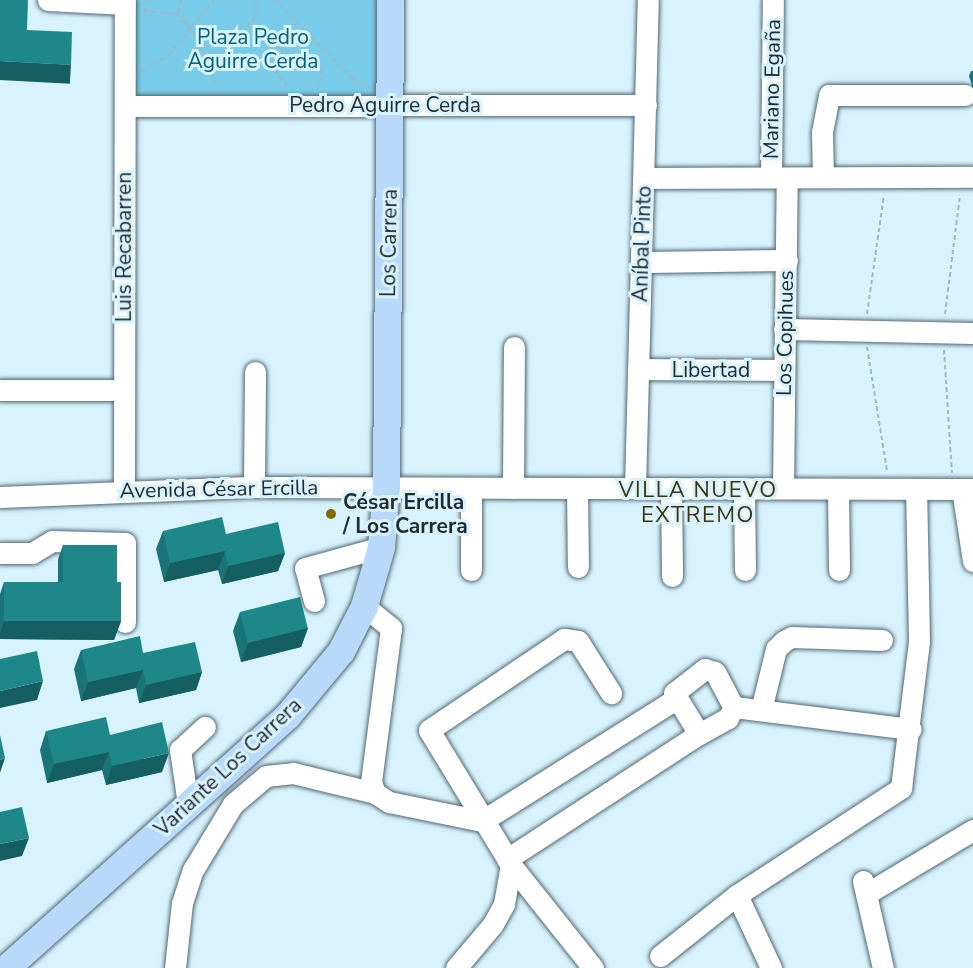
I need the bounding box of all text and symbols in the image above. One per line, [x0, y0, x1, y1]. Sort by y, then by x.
street label: Mariano Egaña [758, 19, 786, 159]
park label: Plaza Pedro Aguirre Cerda [188, 24, 318, 74]
street label: Pedro Aguirre Cerda [289, 92, 481, 118]
street label: Luis Recabarren [111, 172, 137, 322]
street label: Aníbal Pinto [627, 185, 657, 303]
street label: Los Carrera [375, 189, 403, 297]
street label: Los Copihues [771, 270, 799, 396]
street label: Libertad [672, 357, 750, 383]
street label: Avenida César Ercilla [119, 475, 319, 503]
district label: VILLA NUEVO EXTREMO [618, 477, 778, 528]
place label: César Ercilla / Los Carrera [343, 489, 468, 539]
marker: César Ercilla / Los Carrera [324, 507, 338, 521]
street label: Variante Los Carrera [149, 692, 307, 842]

